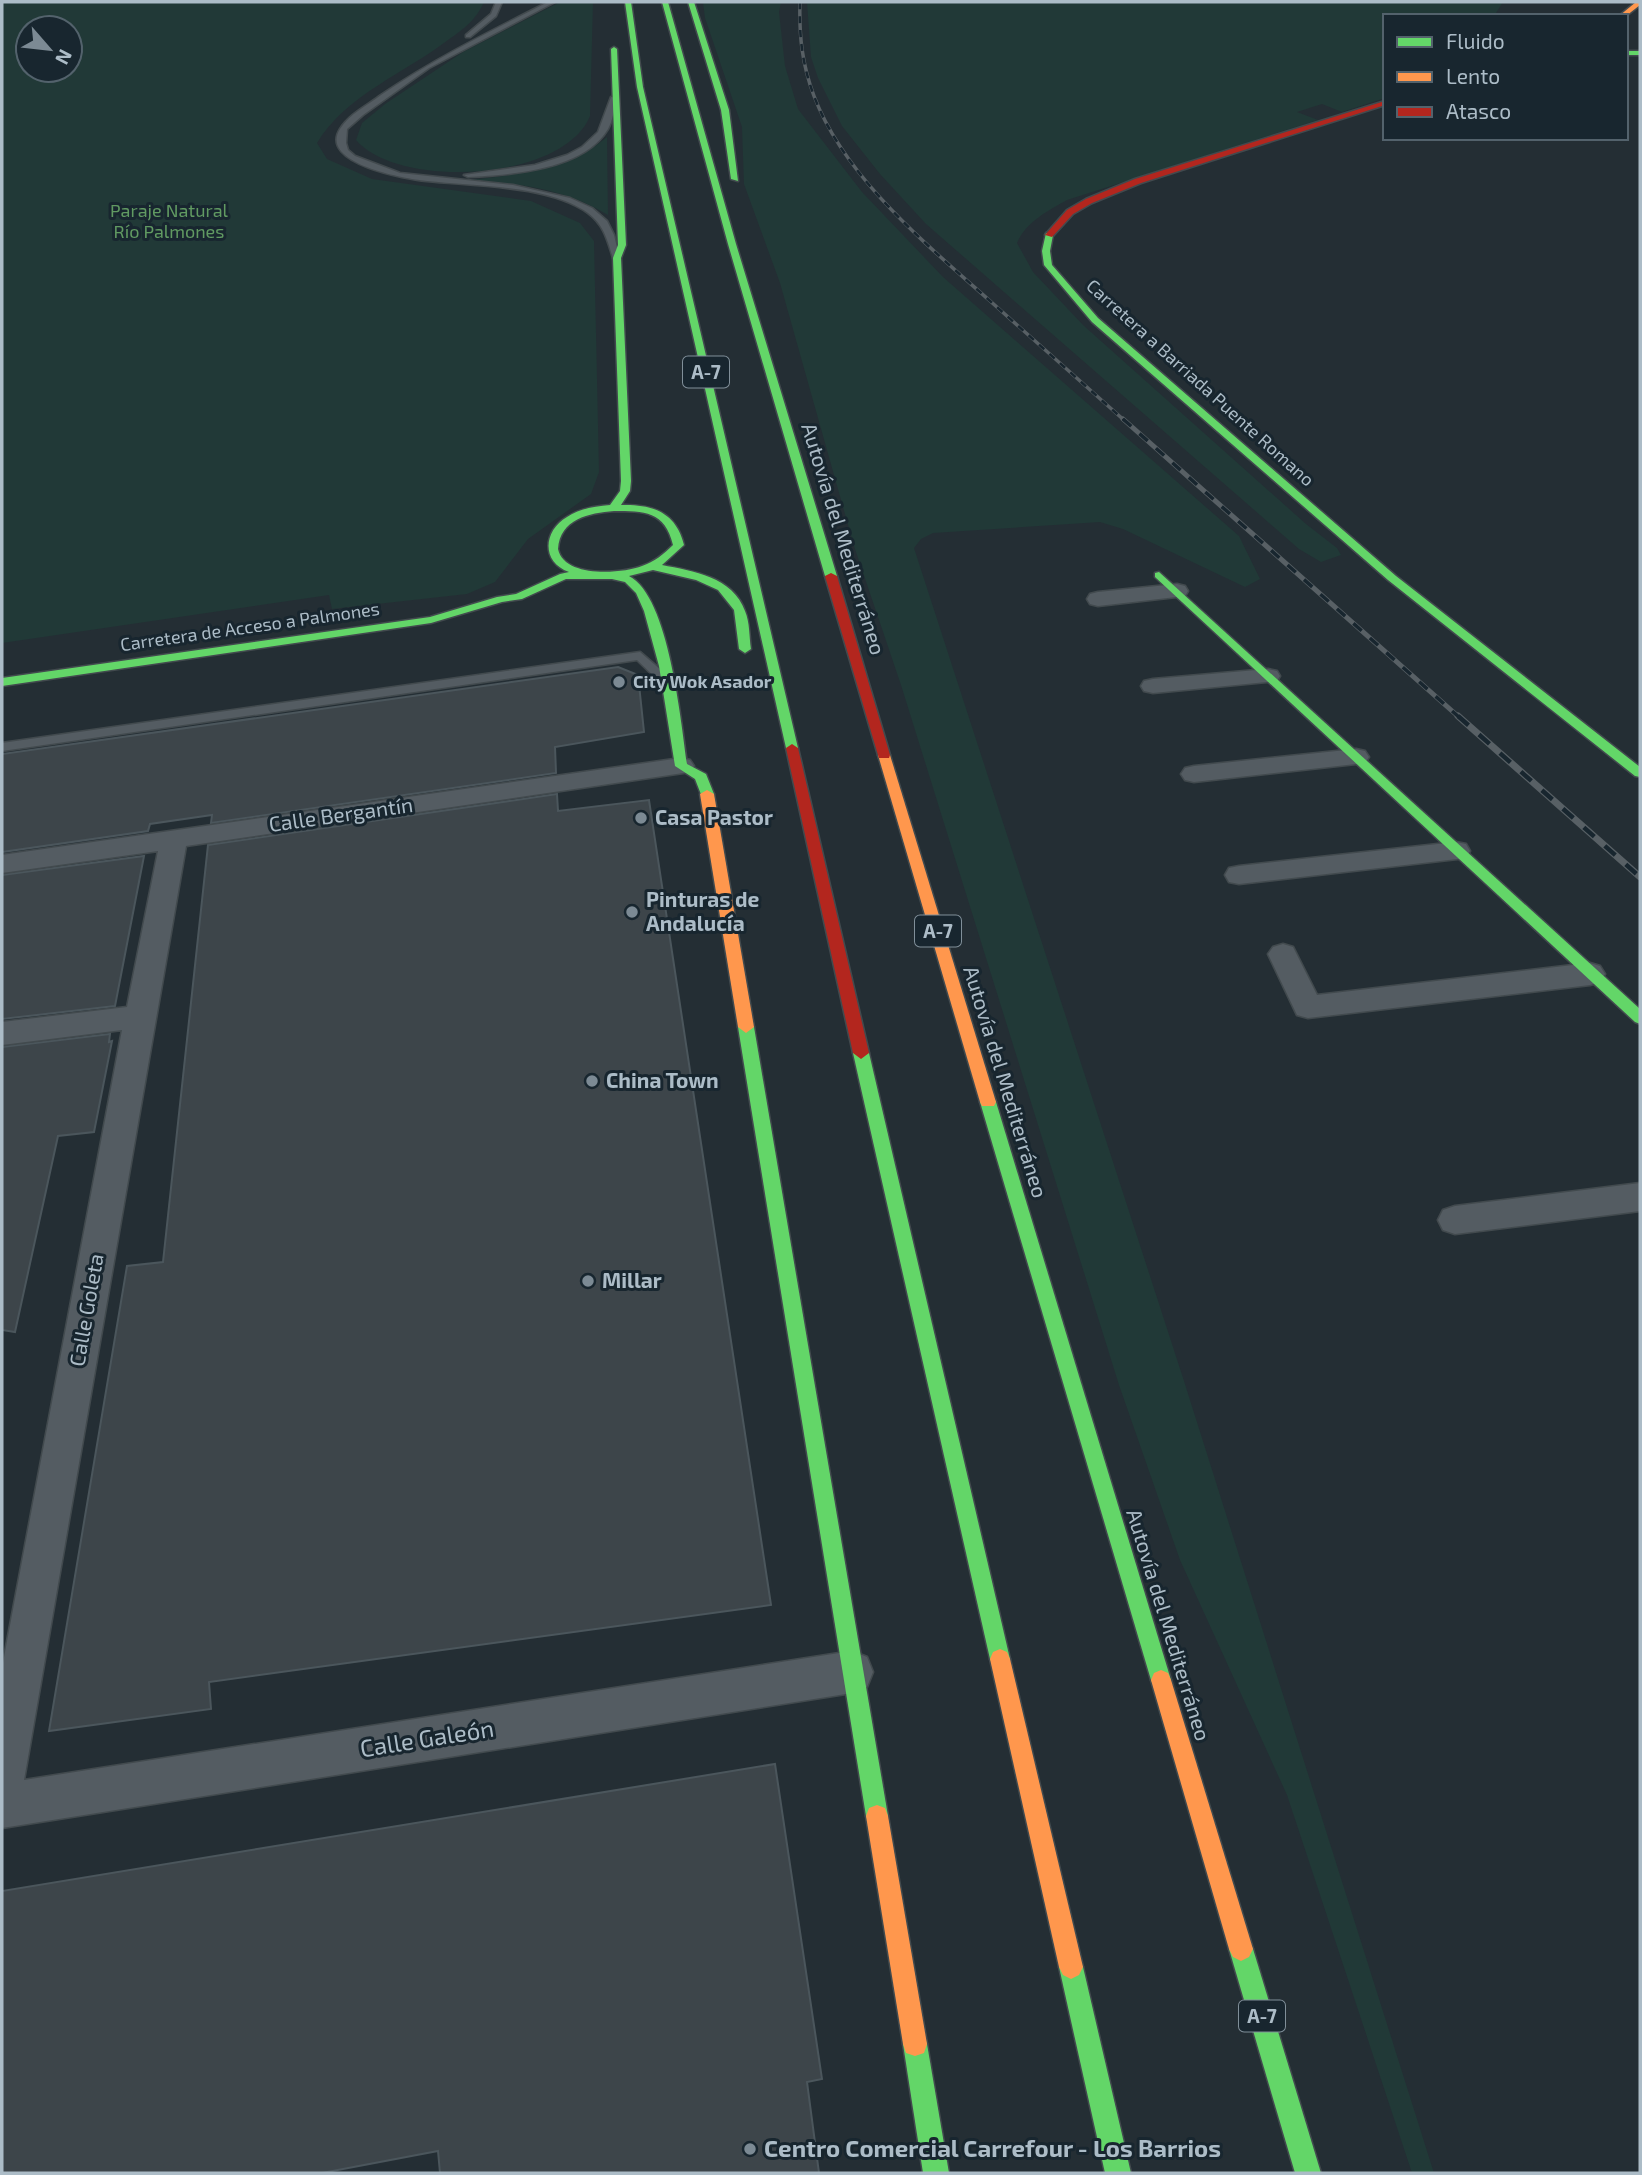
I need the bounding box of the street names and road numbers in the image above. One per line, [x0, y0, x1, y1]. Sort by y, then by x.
street label: Carretera a Barriada Puente Romano [1082, 274, 1319, 490]
road number: A-7 [683, 356, 729, 388]
street label: Autovía del Mediterráneo [797, 420, 892, 658]
street label: Carretera de Acceso a Palmones [119, 597, 381, 655]
street label: Calle Bergantín [267, 791, 414, 836]
road number: A-7 [915, 916, 961, 946]
street label: Autovía del Mediterráneo [959, 963, 1054, 1201]
street label: Calle Goleta [63, 1251, 108, 1368]
street label: Autovía del Mediterráneo [1122, 1506, 1217, 1744]
street label: Calle Galeón [358, 1713, 496, 1762]
road number: A-7 [1239, 2000, 1285, 2032]

